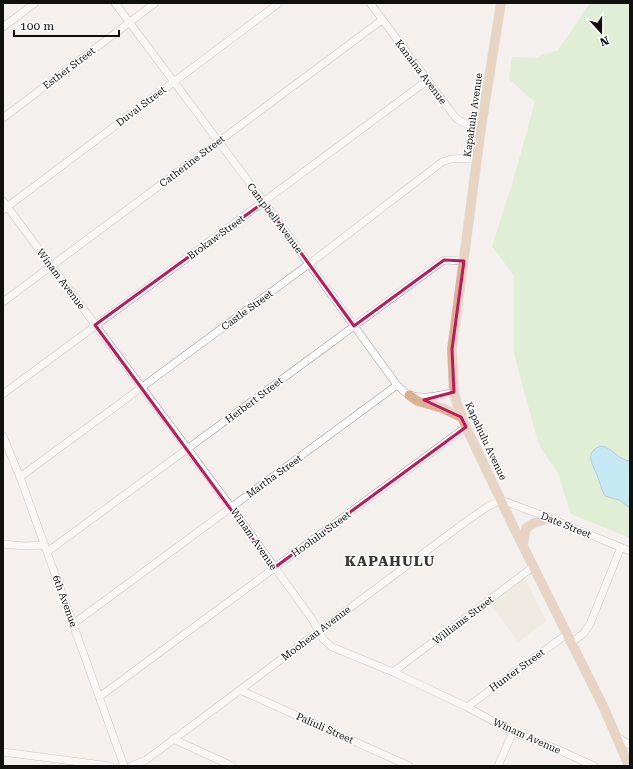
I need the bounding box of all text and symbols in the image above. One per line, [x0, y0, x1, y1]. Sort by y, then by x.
scale bar [14, 12, 119, 38]
north arrow [581, 12, 621, 52]
text: 100 m [20, 19, 54, 33]
text: N [598, 33, 611, 49]
street label: Kanaina Avenue [393, 38, 449, 107]
street label: Esther Street [41, 45, 97, 91]
street label: Kapahulu Avenue [462, 72, 484, 158]
street label: Duval Street [114, 84, 168, 128]
street label: Catherine Street [157, 133, 227, 189]
street label: Campbell Avenue [245, 181, 305, 256]
street label: Brokaw Street [185, 213, 247, 261]
street label: Winam Avenue [35, 247, 88, 312]
street label: Castle Street [219, 288, 275, 332]
street label: Herbert Street [223, 375, 285, 425]
street label: Kapahulu Avenue [463, 400, 509, 482]
street label: Martha Street [244, 452, 304, 500]
street label: Winam Avenue [229, 506, 280, 572]
street label: Hoolulu Street [289, 509, 353, 559]
street label: Date Street [539, 510, 593, 540]
district label: KAPAHULU [345, 553, 435, 569]
street label: 6th Avenue [51, 574, 80, 629]
street label: Williams Street [430, 593, 496, 646]
street label: Mooheau Avenue [279, 603, 353, 663]
street label: Hunter Street [487, 646, 547, 694]
street label: Paliuli Street [295, 710, 356, 746]
street label: Winam Avenue [492, 716, 563, 756]

